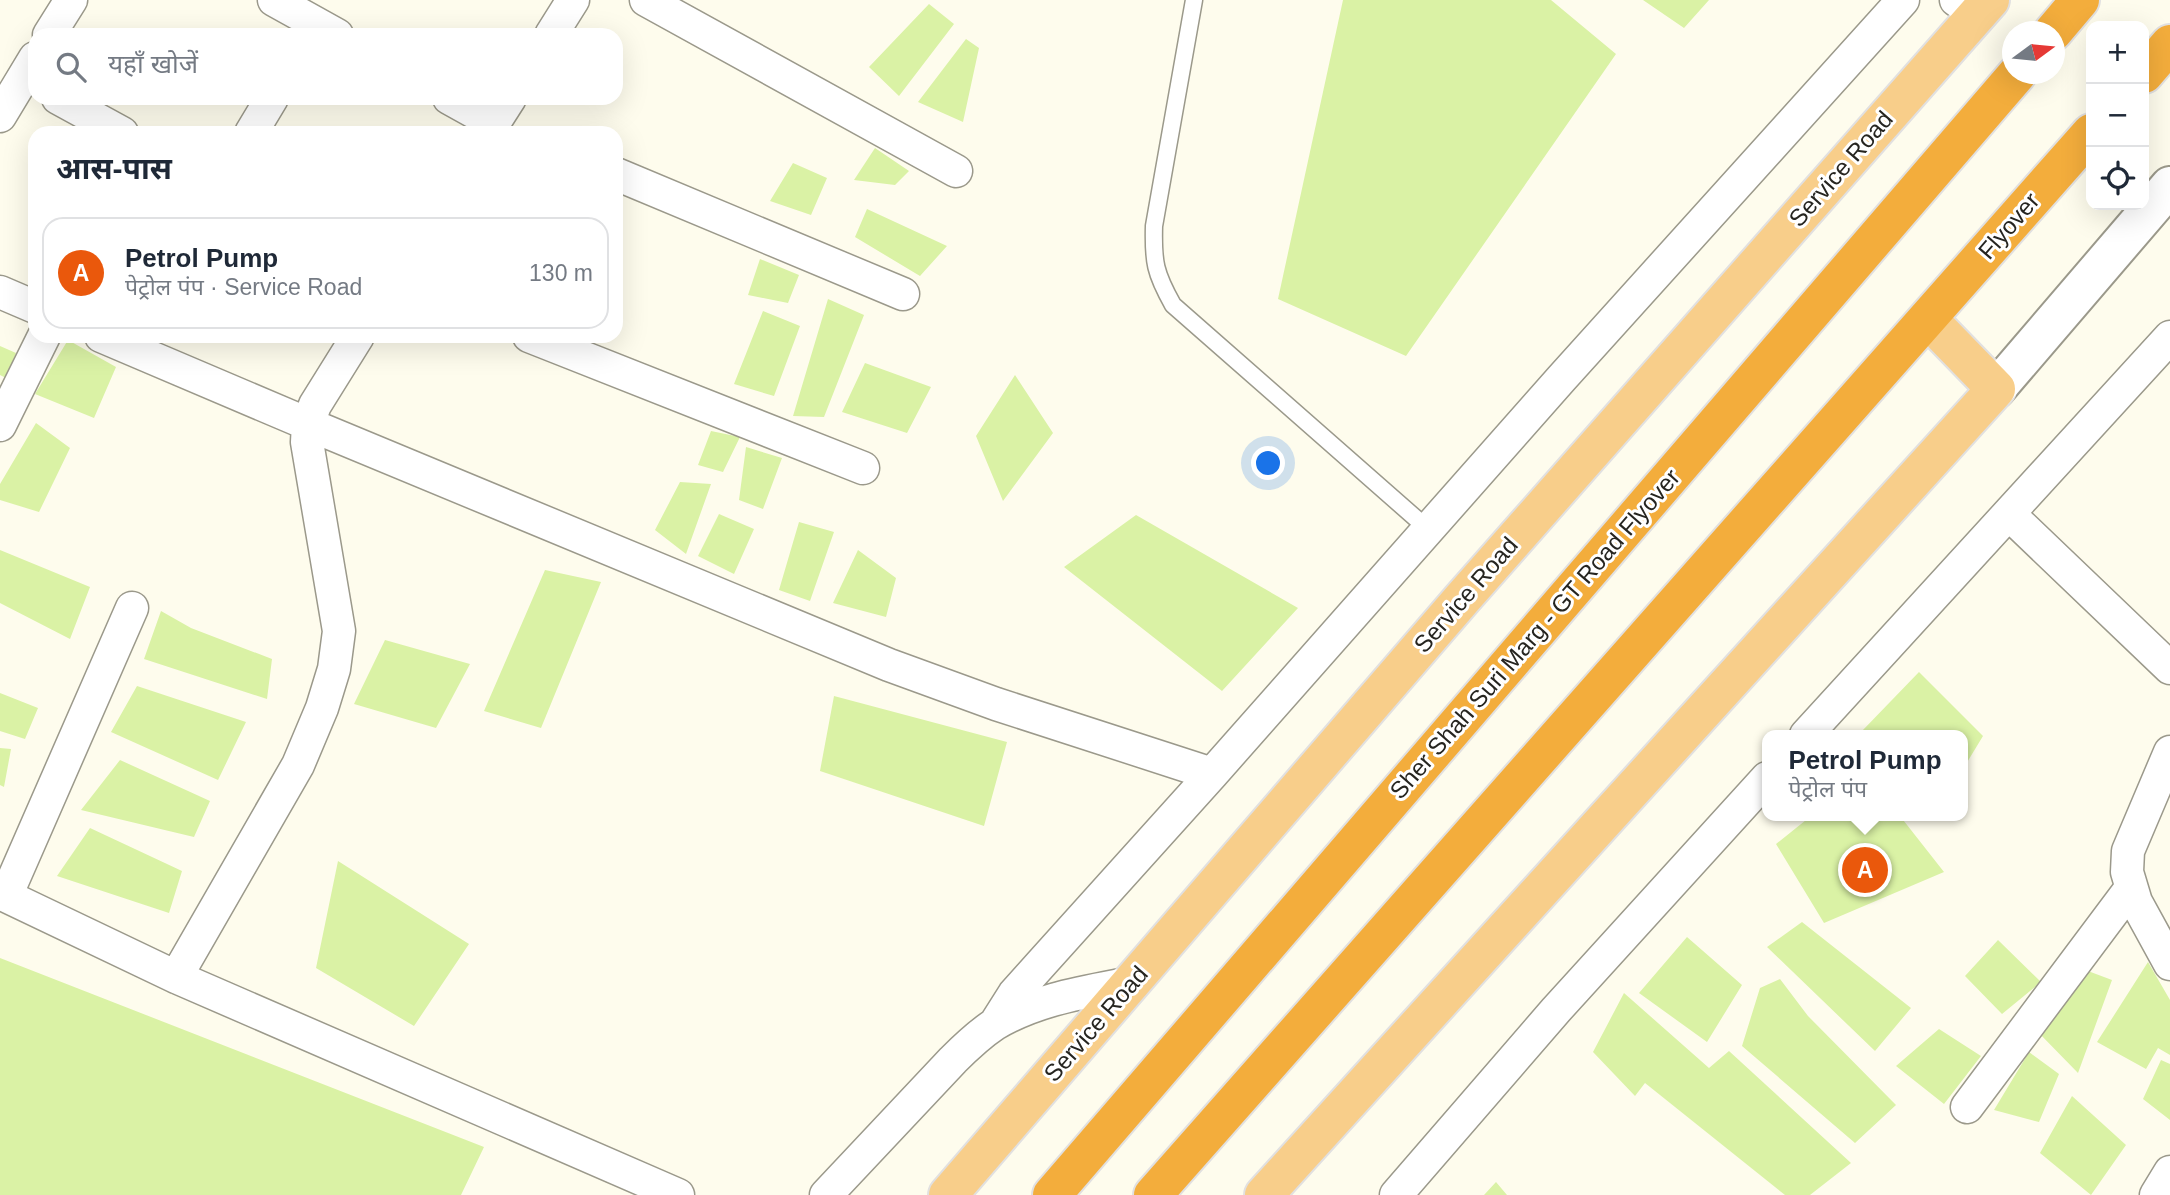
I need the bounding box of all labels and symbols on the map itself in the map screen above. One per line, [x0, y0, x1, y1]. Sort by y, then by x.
north arrow [2002, 21, 2065, 84]
street label: Service Road [1783, 105, 1898, 232]
street label: Flyover [1973, 187, 2045, 264]
your location [1251, 446, 1285, 480]
street label: Sher Shah Suri Marg - GT Road Flyover [1384, 463, 1685, 804]
street label: Service Road [1408, 531, 1523, 658]
pin: A [1842, 844, 1888, 896]
street label: Service Road [1038, 960, 1153, 1087]

